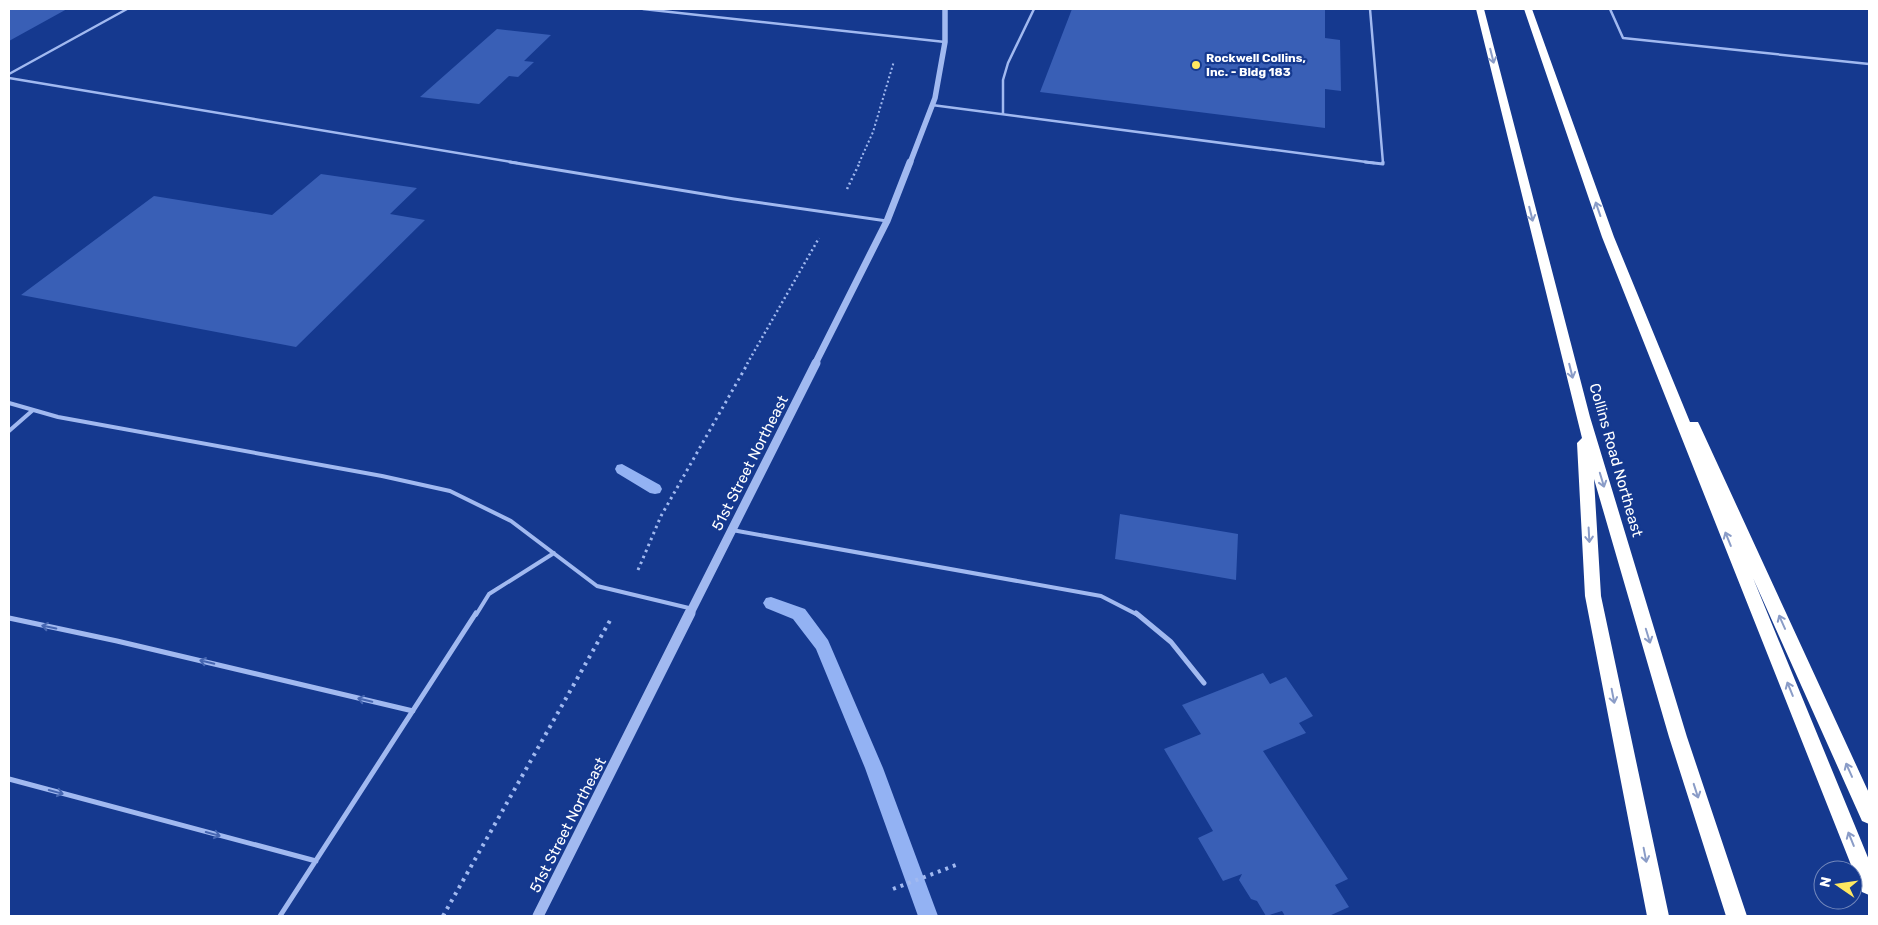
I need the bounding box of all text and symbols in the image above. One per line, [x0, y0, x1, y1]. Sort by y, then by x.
one-way arrow [1487, 48, 1497, 64]
place label: Rockwell Collins, Inc. - Bldg 183 [1206, 51, 1306, 79]
marker: Rockwell Collins, Inc. - Bldg 183 [1190, 59, 1202, 71]
one-way arrow [1592, 201, 1602, 217]
one-way arrow [1527, 205, 1537, 221]
one-way arrow [1567, 363, 1576, 379]
street label: Collins Road Northeast [1585, 381, 1647, 539]
street label: 51st Street Northeast [708, 392, 792, 534]
one-way arrow [1597, 472, 1607, 488]
one-way arrow [1585, 527, 1594, 543]
one-way arrow [1723, 531, 1732, 546]
one-way arrow [1776, 615, 1786, 630]
one-way arrow [41, 621, 57, 631]
one-way arrow [1644, 627, 1654, 643]
one-way arrow [200, 657, 216, 666]
one-way arrow [1785, 682, 1795, 697]
one-way arrow [1609, 687, 1618, 703]
one-way arrow [358, 695, 374, 704]
street label: 51st Street Northeast [526, 754, 610, 896]
one-way arrow [1843, 763, 1853, 778]
one-way arrow [1692, 783, 1701, 798]
one-way arrow [47, 788, 63, 797]
one-way arrow [204, 829, 220, 839]
one-way arrow [1846, 832, 1856, 847]
one-way arrow [1641, 846, 1650, 862]
north arrow [1813, 860, 1863, 910]
text: N [1816, 875, 1835, 889]

